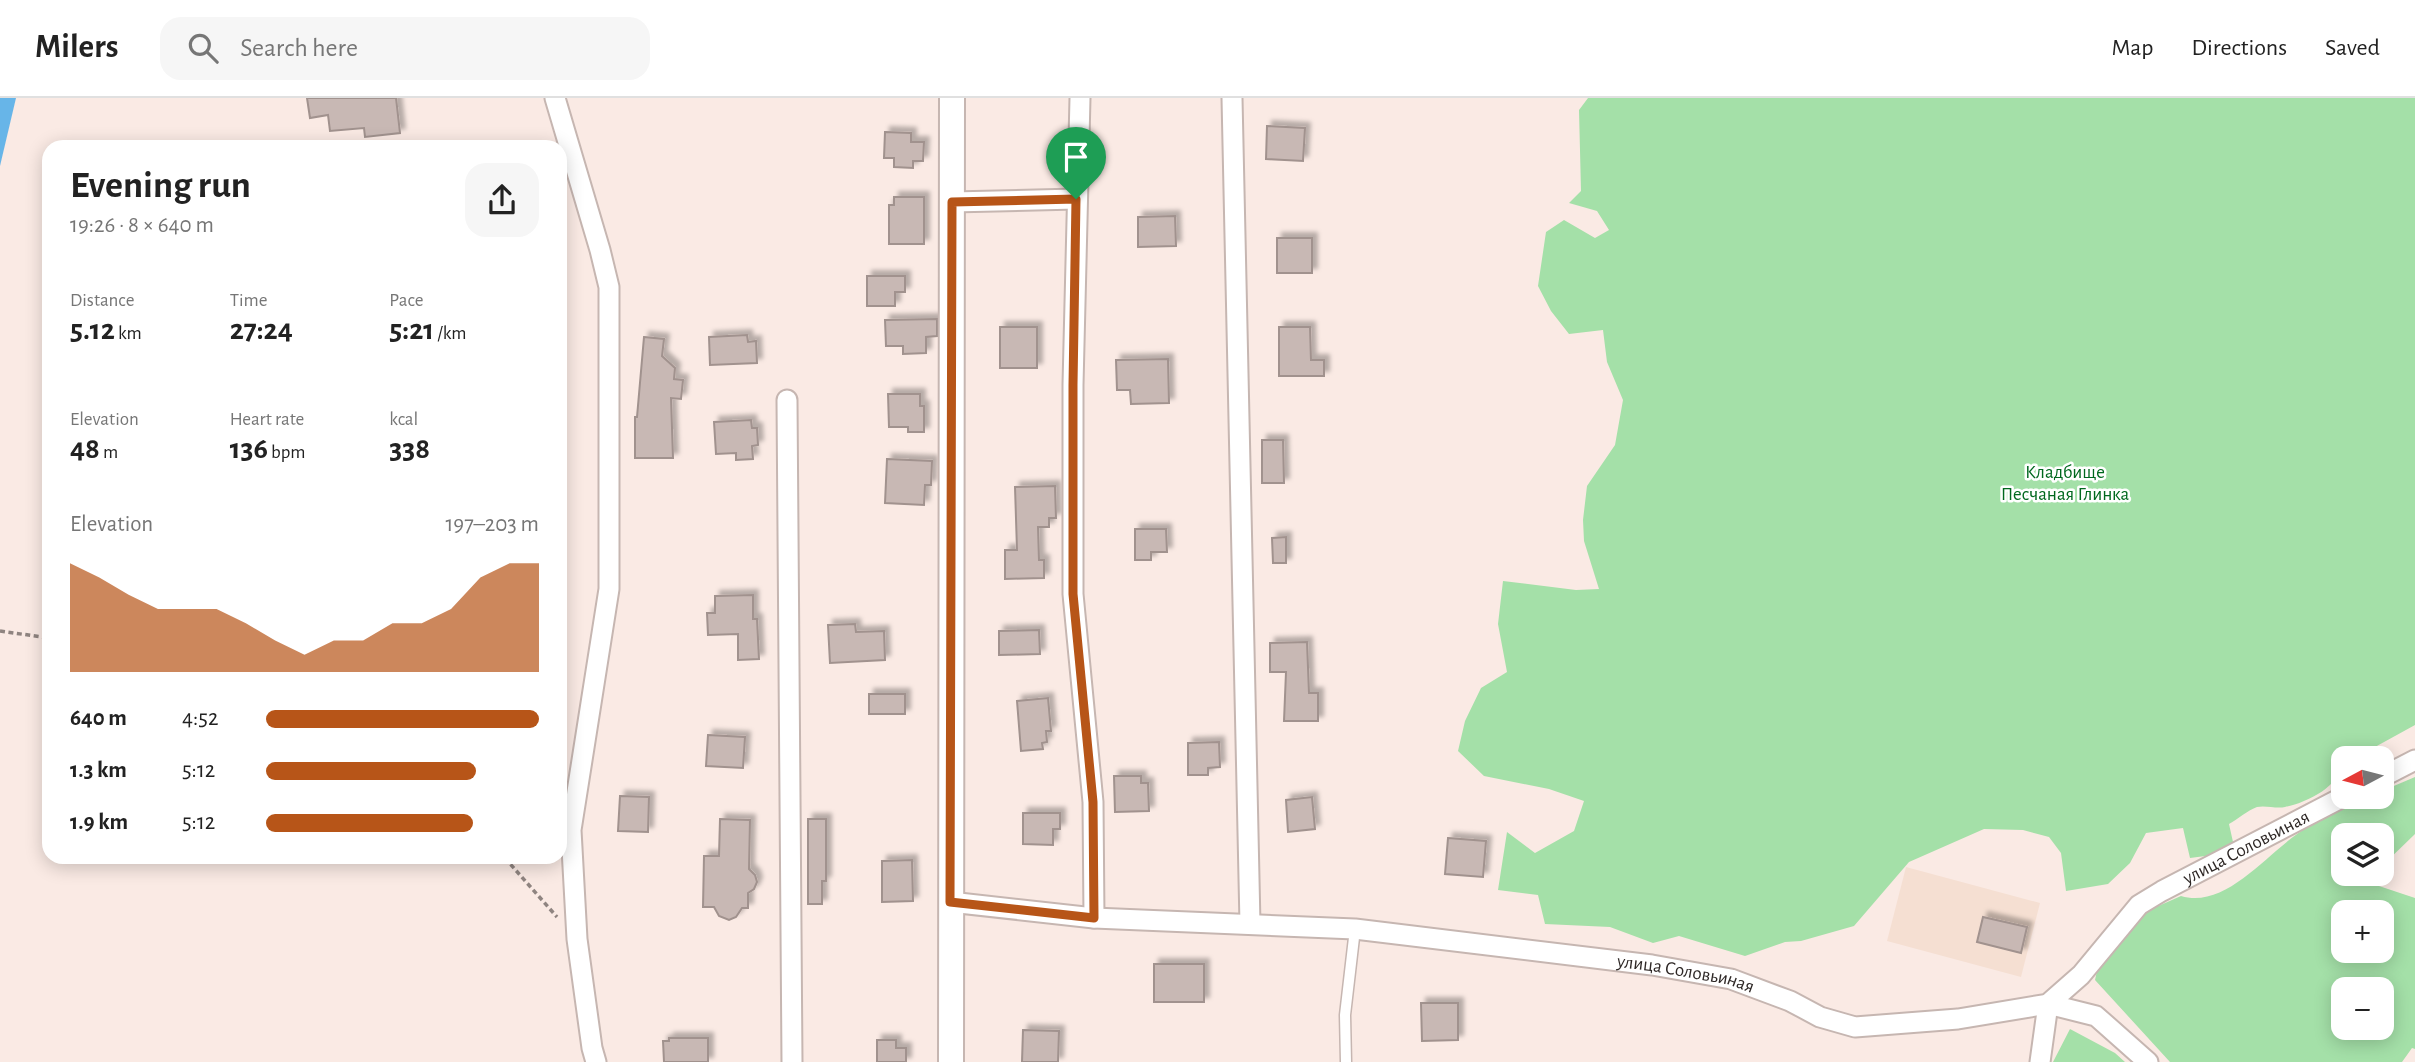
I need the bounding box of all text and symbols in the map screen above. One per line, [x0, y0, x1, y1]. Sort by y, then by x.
search box [160, 17, 650, 80]
icon: search [184, 29, 222, 67]
text: Milers [35, 31, 118, 64]
text: Search here [240, 35, 358, 61]
text: Map [2111, 36, 2153, 60]
text: Directions [2191, 36, 2287, 60]
text: Saved [2325, 36, 2380, 60]
pin [1046, 127, 1106, 199]
icon: arrive [1057, 138, 1095, 176]
button: share [465, 163, 539, 237]
text: Evening run [70, 167, 251, 205]
text: 19:26 · 8 × 640 m [70, 214, 214, 237]
text: Distance [70, 291, 134, 310]
text: Time [230, 291, 268, 310]
text: Pace [389, 291, 424, 310]
text: 5.12 [70, 315, 115, 345]
text: 27:24 [230, 315, 293, 345]
text: 5:21 [389, 315, 434, 345]
text: km [115, 324, 142, 343]
text: /km [434, 324, 467, 343]
text: Elevation [70, 410, 139, 429]
text: Heart rate [230, 410, 304, 429]
text: kcal [389, 410, 418, 429]
text: 48 [70, 434, 100, 464]
text: 136 [230, 434, 268, 464]
text: 338 [389, 434, 430, 464]
text: m [100, 443, 118, 462]
text: bpm [268, 443, 305, 462]
park label: Кладбище Песчаная Глинка [2001, 463, 2129, 504]
text: Elevation [70, 513, 153, 536]
text: 197–203 m [445, 513, 539, 536]
text: 640 m [70, 707, 127, 730]
text: 4:52 [182, 707, 218, 730]
north arrow [2331, 746, 2394, 808]
map controls [2331, 746, 2394, 1040]
text: 1.3 km [70, 759, 127, 782]
text: 5:12 [182, 759, 215, 782]
street label: улица Соловьиная [2179, 807, 2312, 888]
text: 1.9 km [70, 811, 128, 834]
text: 5:12 [182, 811, 215, 834]
button: layers [2331, 823, 2394, 886]
button: + [2331, 900, 2394, 963]
street label: улица Соловьиная [1615, 951, 1757, 996]
button: − [2331, 977, 2394, 1040]

